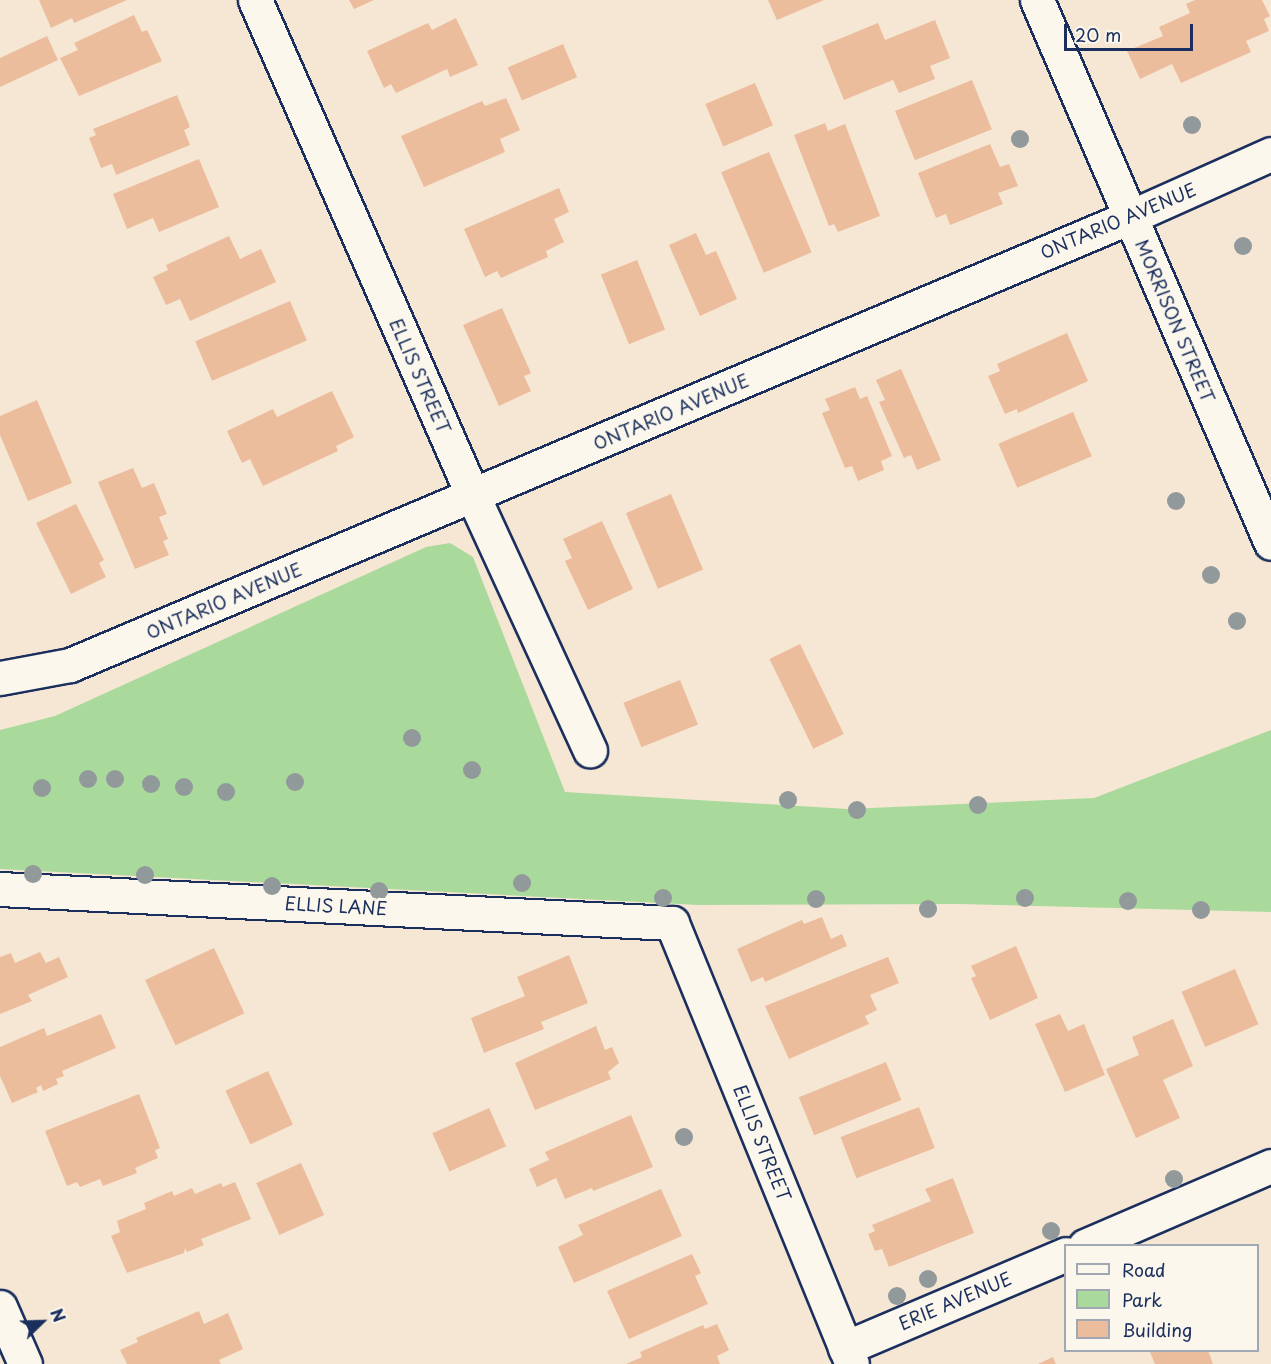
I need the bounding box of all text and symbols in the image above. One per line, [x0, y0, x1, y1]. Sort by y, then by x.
scale bar [1067, 12, 1196, 50]
text: 20 m [1075, 21, 1121, 48]
street label: ONTARIO AVENUE [1036, 178, 1200, 264]
street label: MORRISON STREET [1131, 236, 1219, 406]
street label: ELLIS STREET [385, 314, 455, 438]
street label: ONTARIO AVENUE [589, 369, 753, 455]
street label: ONTARIO AVENUE [142, 558, 306, 644]
street label: ELLIS LANE [284, 893, 388, 919]
street label: ELLIS STREET [728, 1081, 796, 1205]
legend [1064, 1244, 1259, 1352]
text: Road [1122, 1256, 1166, 1283]
street label: ERIE AVENUE [895, 1267, 1015, 1335]
text: Park [1122, 1286, 1162, 1313]
north arrow [12, 1292, 72, 1352]
text: N [45, 1304, 72, 1325]
text: Building [1122, 1316, 1192, 1343]

